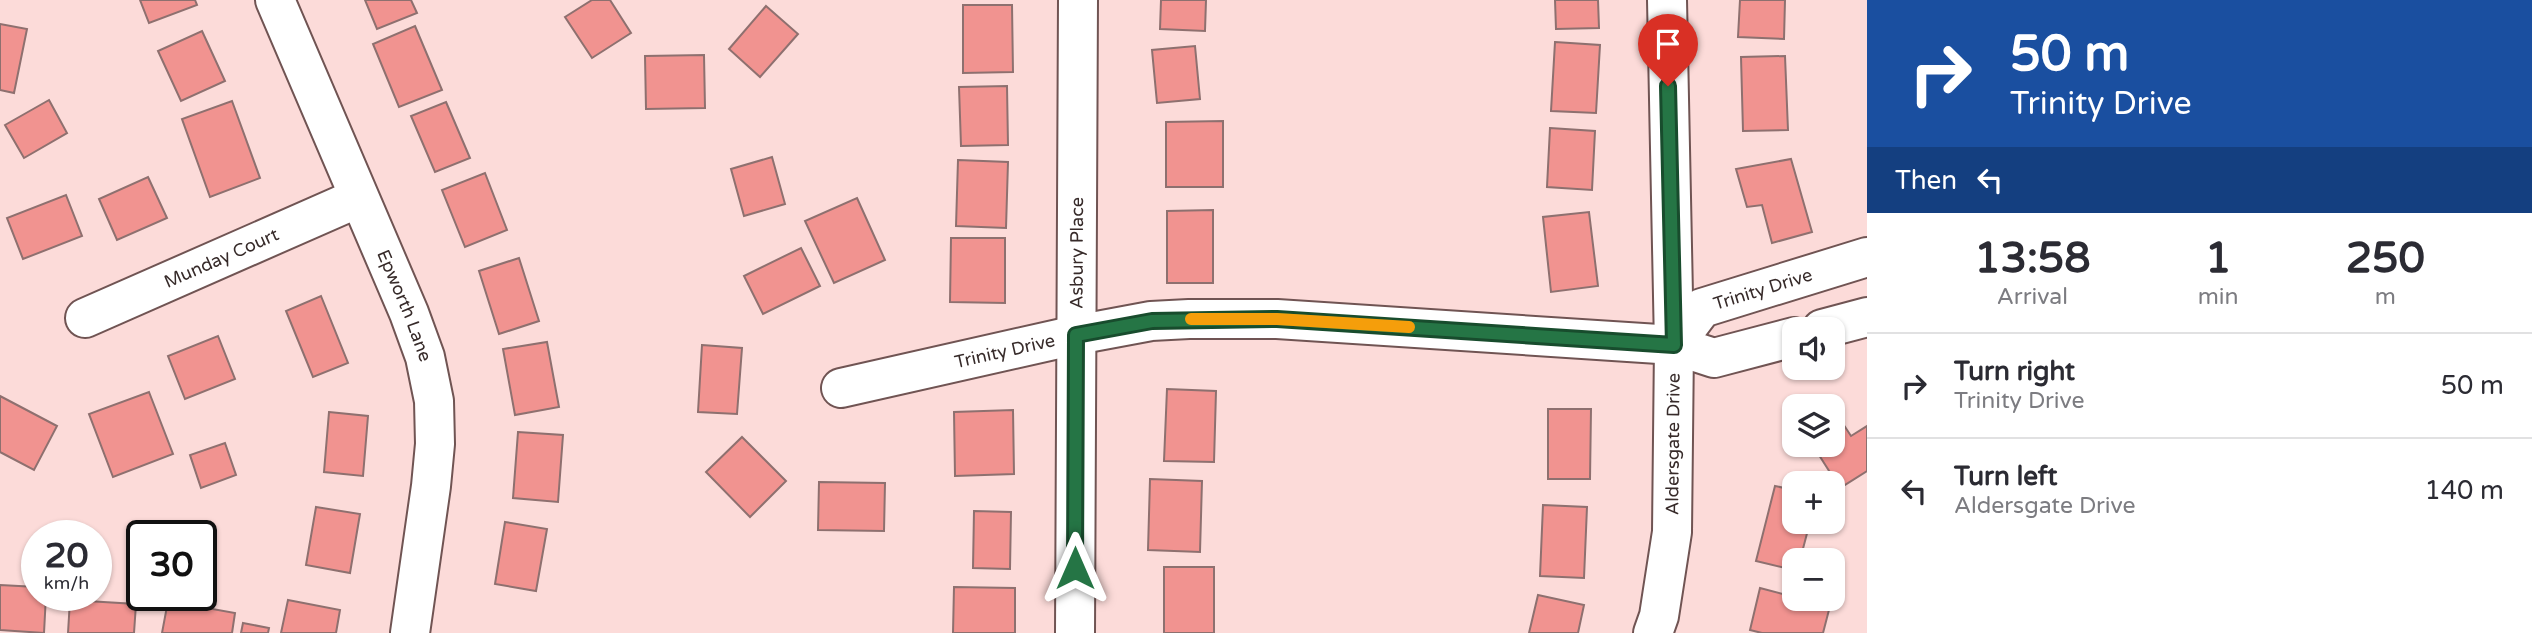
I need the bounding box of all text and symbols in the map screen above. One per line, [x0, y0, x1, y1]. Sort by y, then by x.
pin [1638, 14, 1698, 86]
icon: arrive [1649, 25, 1687, 63]
text: 50 m [2010, 25, 2129, 84]
icon: right [1895, 28, 1986, 119]
text: Trinity Drive [2010, 85, 2192, 123]
icon: left [1971, 161, 2009, 199]
text: Then [1895, 165, 1957, 196]
street label: Asbury Place [1066, 197, 1088, 309]
street label: Munday Court [161, 223, 282, 293]
text: 13:58 [1974, 233, 2091, 284]
text: 1 [2205, 233, 2231, 284]
text: 250 [2346, 233, 2425, 284]
street label: Epworth Lane [372, 246, 437, 365]
street label: Trinity Drive [1711, 264, 1815, 315]
text: Arrival [1997, 283, 2068, 311]
text: min [2198, 283, 2239, 311]
text: m [2375, 283, 2396, 311]
map controls [1782, 317, 1845, 611]
button: sound [1782, 317, 1845, 380]
street label: Trinity Drive [953, 329, 1057, 373]
text: Turn right [1954, 356, 2075, 387]
icon: right [1895, 367, 1933, 405]
text: 50 m [2441, 370, 2504, 401]
street label: Aldersgate Drive [1661, 373, 1685, 515]
text: Trinity Drive [1954, 387, 2085, 415]
button: layers [1782, 394, 1845, 457]
text: Turn left [1954, 461, 2057, 492]
button: + [1782, 471, 1845, 534]
icon: left [1895, 472, 1933, 510]
text: 140 m [2424, 475, 2504, 506]
text: Aldersgate Drive [1954, 492, 2136, 520]
speed limit sign: 30 [126, 520, 217, 611]
position arrow [1038, 531, 1112, 605]
text: 20 [45, 535, 88, 577]
button: − [1782, 548, 1845, 611]
text: km/h [44, 572, 89, 594]

